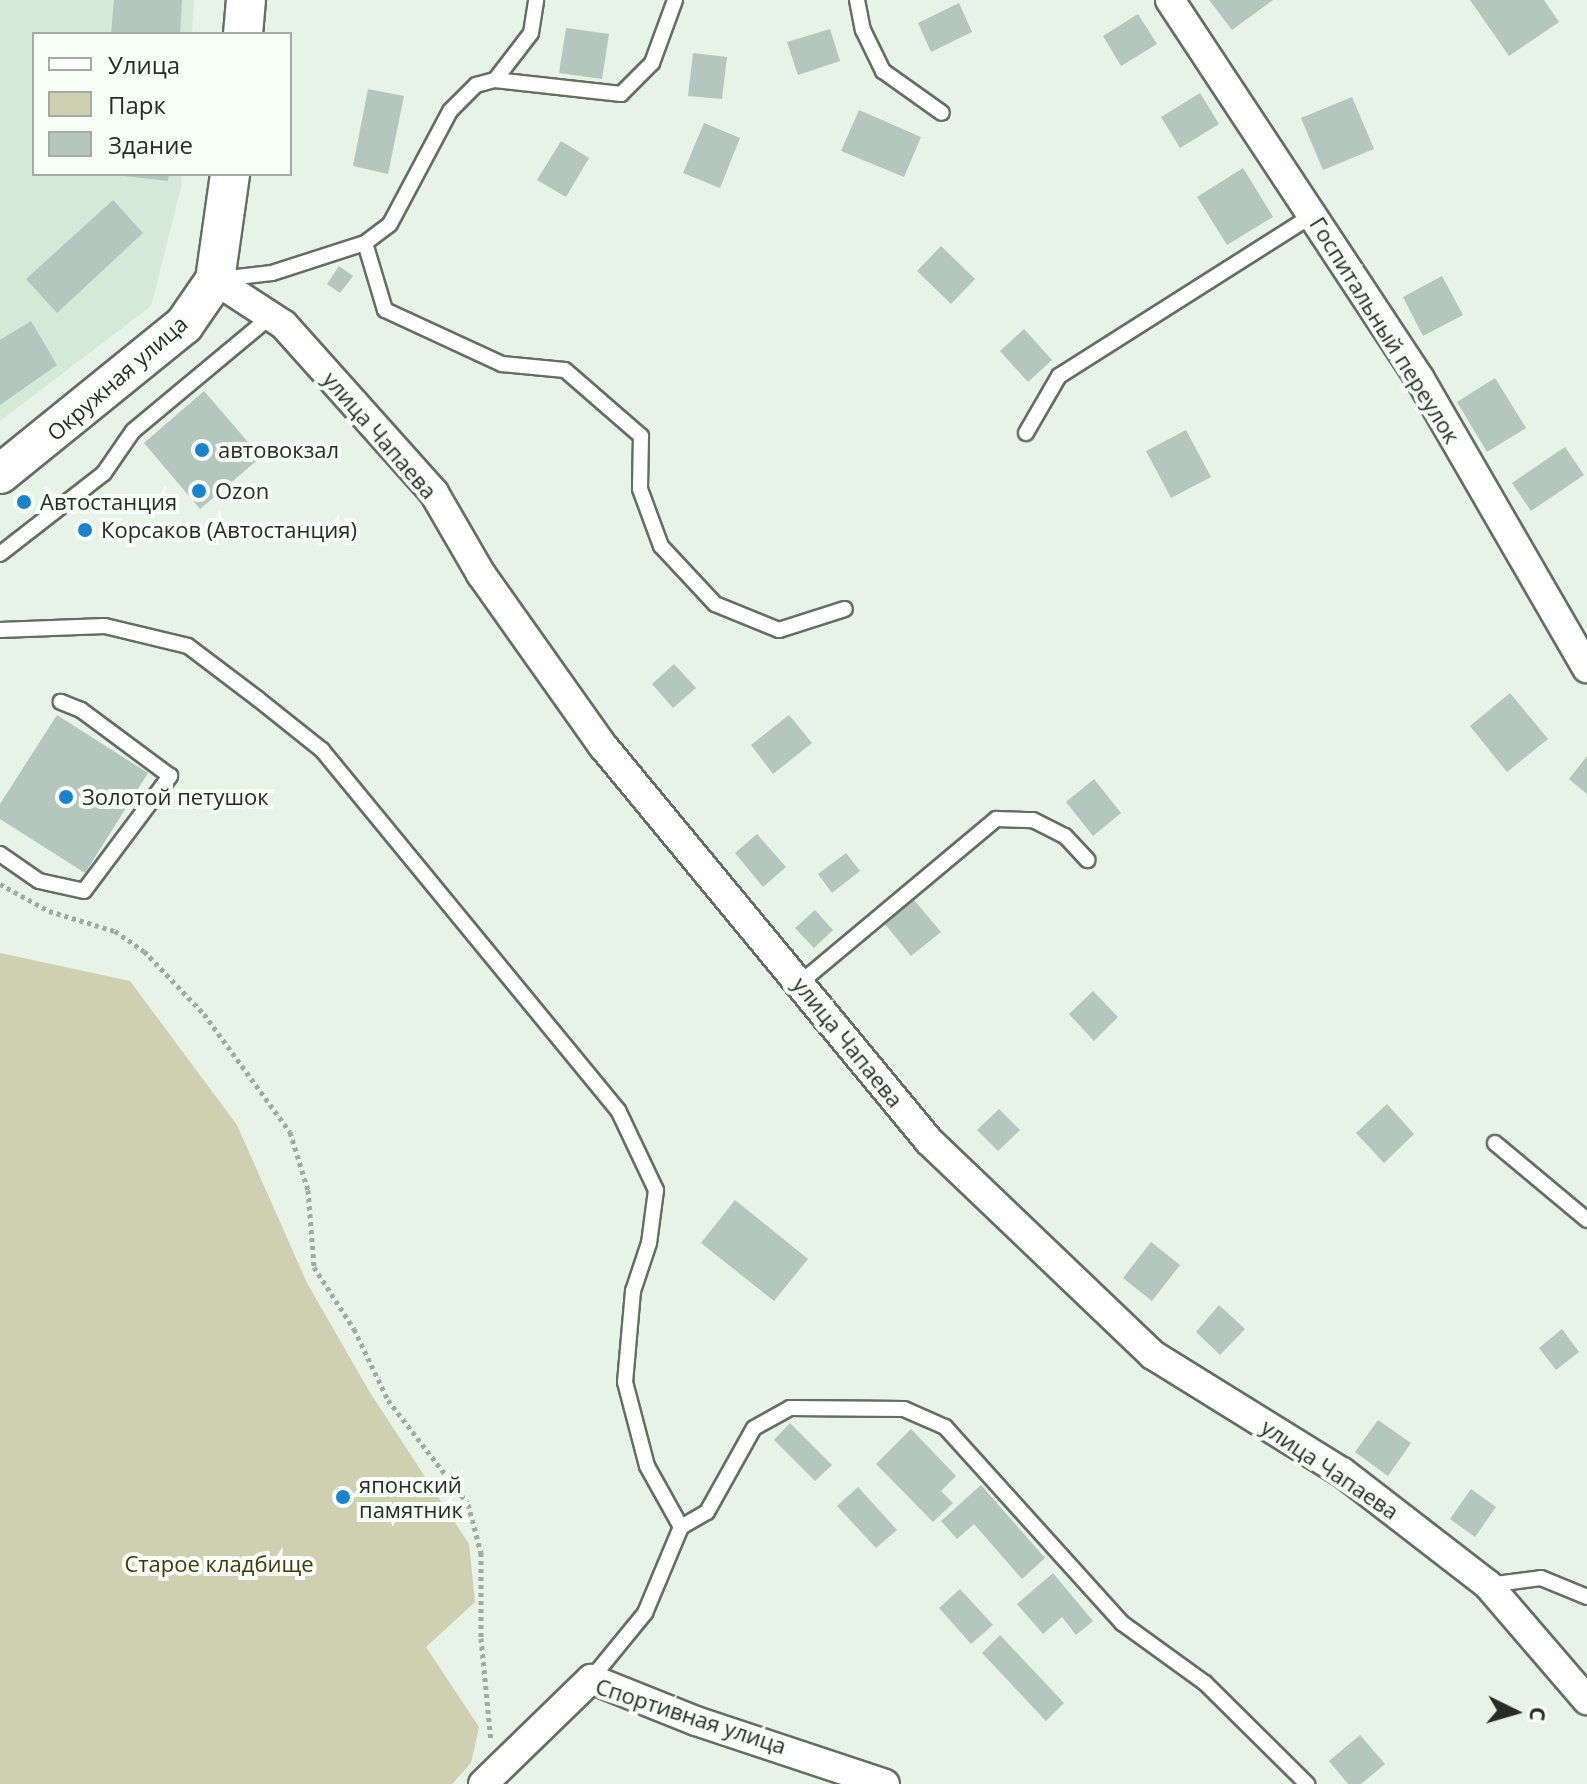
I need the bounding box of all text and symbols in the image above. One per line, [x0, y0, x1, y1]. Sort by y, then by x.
legend [32, 32, 292, 176]
text: Улица [108, 48, 180, 81]
text: Парк [108, 88, 166, 121]
text: Здание [108, 128, 193, 161]
street label: Госпитальный переулок [1305, 212, 1465, 448]
street label: Окружная улица [42, 310, 192, 446]
street label: улица Чапаева [318, 366, 442, 504]
place label: автовокзал [218, 437, 339, 463]
marker: автовокзал [193, 441, 211, 459]
place label: Ozon [215, 478, 269, 504]
marker: Ozon [190, 482, 208, 500]
place label: Автостанция [40, 489, 177, 515]
marker: Автостанция [15, 493, 33, 511]
place label: Корсаков (Автостанция) [101, 517, 357, 543]
marker: Корсаков (Автостанция) [76, 521, 94, 539]
place label: Золотой петушок [82, 784, 269, 810]
marker: Золотой петушок [57, 788, 75, 806]
street label: улица Чапаева [787, 972, 909, 1112]
street label: улица Чапаева [1256, 1413, 1404, 1525]
place label: японский памятник [359, 1471, 463, 1522]
marker: японский памятник [334, 1488, 352, 1506]
park label: Старое кладбище [124, 1551, 314, 1577]
north arrow [1475, 1672, 1555, 1752]
street label: Спортивная улица [592, 1673, 790, 1759]
text: С [1523, 1706, 1554, 1722]

